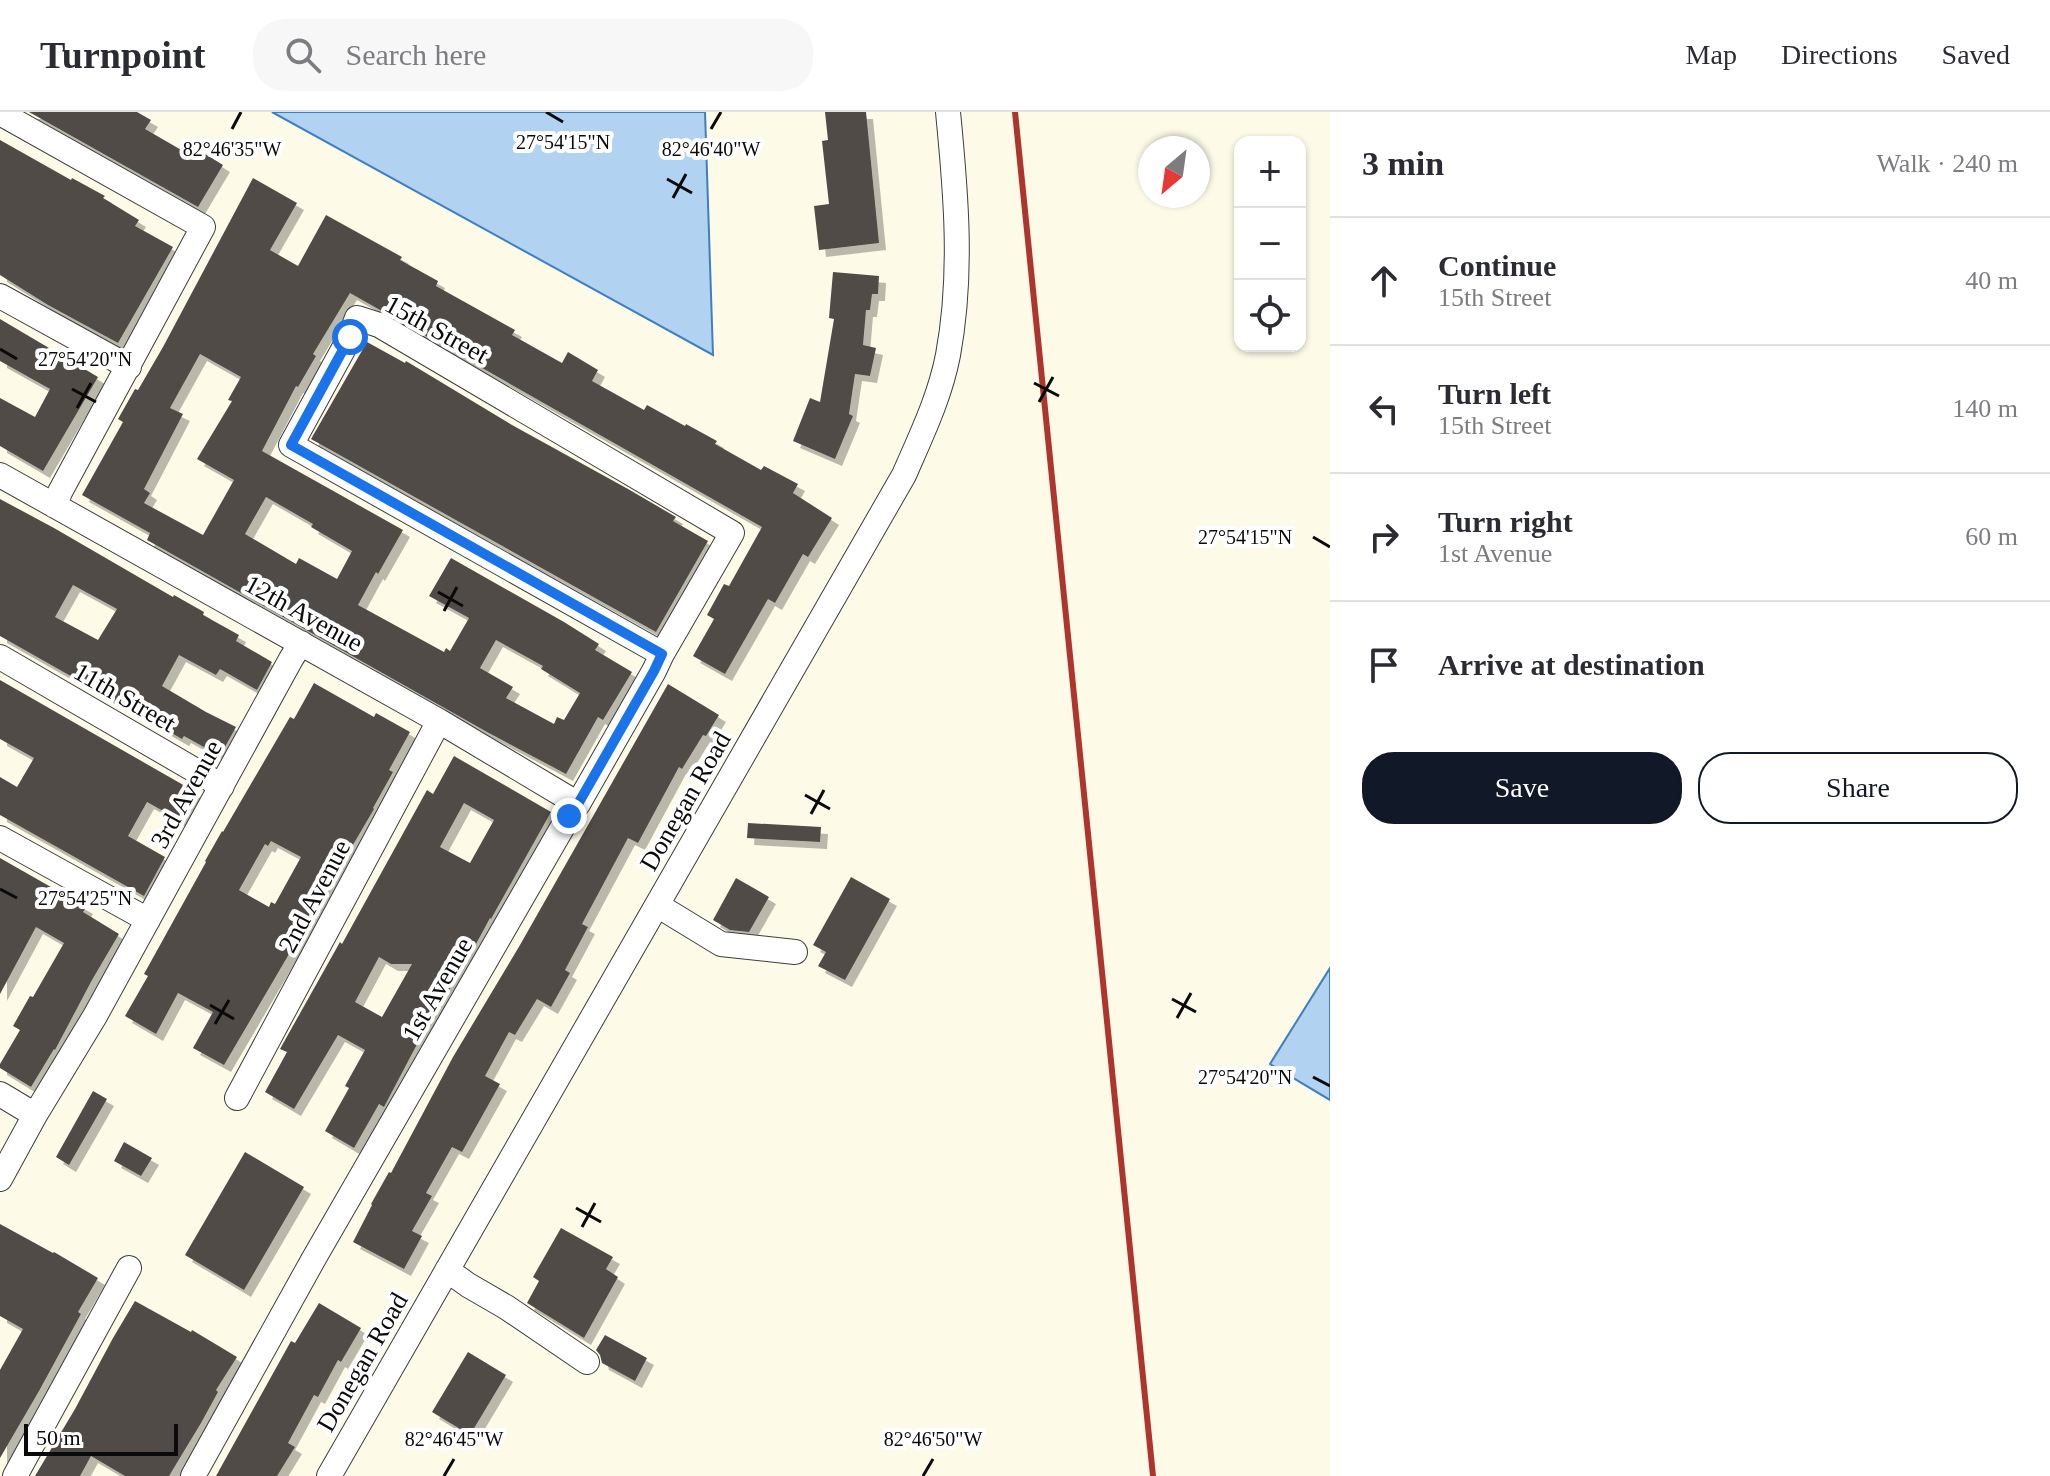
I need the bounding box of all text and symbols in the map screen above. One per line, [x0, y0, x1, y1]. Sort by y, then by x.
search box [253, 19, 813, 91]
icon: search [281, 33, 325, 77]
text: Turnpoint [40, 34, 205, 76]
text: Search here [345, 38, 486, 71]
text: Map [1686, 39, 1737, 70]
text: Directions [1781, 39, 1898, 70]
text: Saved [1942, 39, 2010, 70]
text: 27°54'15"N [516, 131, 610, 153]
north arrow [1138, 136, 1210, 208]
map controls [1234, 136, 1306, 352]
button: + [1234, 136, 1306, 208]
text: 82°46'35"W [183, 138, 281, 160]
text: 82°46'40"W [662, 138, 760, 160]
text: 3 min [1362, 145, 1444, 182]
text: Walk · 240 m [1876, 149, 2018, 178]
button: − [1234, 208, 1306, 280]
text: Continue [1438, 249, 1556, 282]
icon: ahead [1362, 259, 1406, 303]
text: 40 m [1965, 266, 2018, 295]
button: locate [1234, 280, 1306, 352]
text: 15th Street [1438, 283, 1551, 312]
street label: 15th Street [380, 289, 494, 370]
route start [332, 319, 368, 355]
text: 27°54'20"N [38, 348, 132, 370]
text: Turn left [1438, 377, 1551, 410]
icon: left [1362, 387, 1406, 431]
text: 140 m [1952, 394, 2018, 423]
text: 15th Street [1438, 411, 1551, 440]
text: Turn right [1438, 505, 1573, 538]
icon: right [1362, 515, 1406, 559]
text: 60 m [1965, 522, 2018, 551]
text: 27°54'15"N [1198, 526, 1292, 548]
text: 1st Avenue [1438, 539, 1552, 568]
street label: 12th Avenue [240, 569, 368, 658]
icon: arrive [1362, 643, 1406, 687]
text: Arrive at destination [1438, 648, 1705, 681]
street label: 11th Street [69, 657, 181, 738]
street label: Donegan Road [634, 727, 737, 876]
street label: 3rd Avenue [145, 735, 228, 853]
button: Save [1362, 752, 1682, 824]
button: Share [1698, 752, 2018, 824]
route end [551, 798, 587, 834]
street label: 2nd Avenue [273, 835, 356, 957]
text: 27°54'25"N [38, 887, 132, 909]
street label: 1st Avenue [396, 932, 479, 1046]
text: 27°54'20"N [1198, 1066, 1292, 1088]
street label: Donegan Road [311, 1288, 414, 1437]
scale bar [24, 1420, 178, 1456]
text: 50 m [36, 1425, 81, 1450]
text: 82°46'45"W [405, 1428, 503, 1450]
text: 82°46'50"W [884, 1428, 982, 1450]

